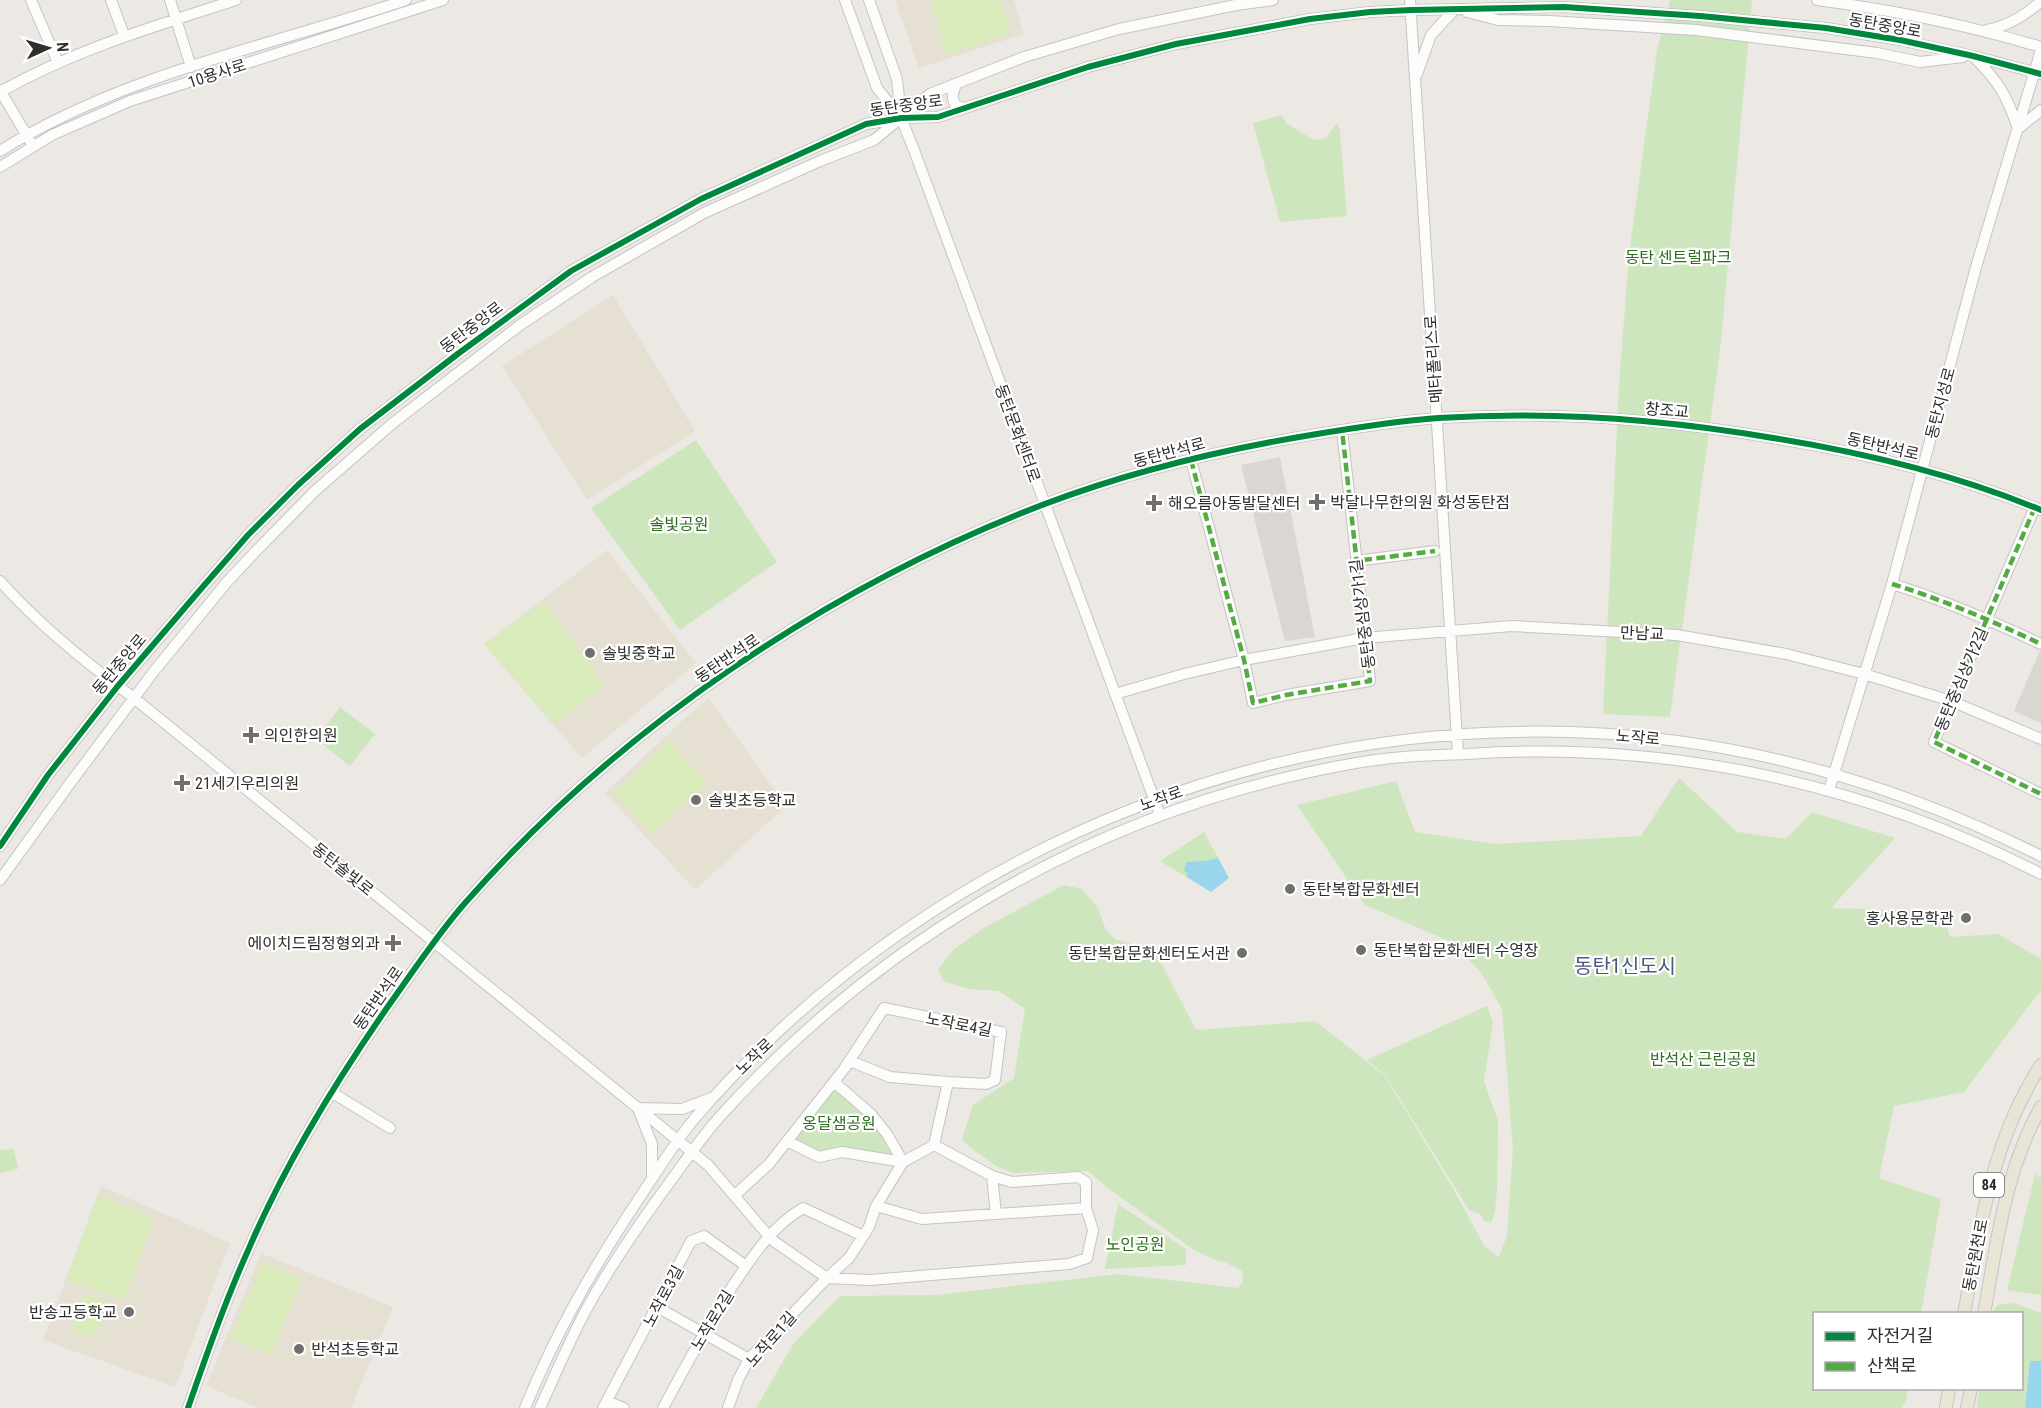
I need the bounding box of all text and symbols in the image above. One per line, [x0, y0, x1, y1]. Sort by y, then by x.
street label: 동탄중앙로 [1847, 10, 1923, 41]
north arrow [18, 18, 78, 78]
text: N [53, 41, 72, 53]
street label: 10용사로 [186, 55, 249, 92]
street label: 동탄중앙로 [868, 91, 944, 120]
park label: 동탄 센트럴파크 [1625, 248, 1731, 267]
street label: 동탄중앙로 [436, 297, 507, 357]
street label: 메타폴리스로 [1421, 314, 1446, 404]
street label: 동탄지성로 [1922, 365, 1959, 441]
street label: 동탄문화센터로 [991, 382, 1044, 485]
street label: 창조교 [1644, 399, 1690, 422]
street label: 동탄반석로 [1845, 429, 1921, 464]
street label: 동탄반석로 [1131, 434, 1207, 471]
marker: 박달나무한의원 화성동탄점 [1308, 493, 1326, 511]
place label: 박달나무한의원 화성동탄점 [1330, 493, 1510, 512]
marker: 해오름아동발달센터 [1145, 494, 1163, 512]
place label: 해오름아동발달센터 [1168, 494, 1300, 513]
park label: 솔빛공원 [650, 515, 708, 534]
street label: 동탄중심상가1길 [1346, 558, 1379, 670]
street label: 만남교 [1620, 623, 1664, 644]
street label: 동탄중심상가2길 [1931, 624, 1992, 734]
street label: 동탄중앙로 [88, 630, 150, 699]
street label: 동탄반석로 [691, 630, 763, 687]
place label: 솔빛중학교 [602, 644, 676, 663]
marker: 솔빛중학교 [583, 646, 597, 660]
marker: 의인한의원 [242, 726, 260, 744]
place label: 의인한의원 [264, 726, 338, 745]
street label: 노작로 [1615, 726, 1661, 749]
marker: 21세기우리의원 [173, 774, 191, 792]
place label: 21세기우리의원 [195, 774, 299, 793]
street label: 노작로 [1137, 782, 1185, 815]
place label: 솔빛초등학교 [708, 791, 796, 810]
marker: 솔빛초등학교 [689, 793, 703, 807]
street label: 동탄솔빛로 [308, 839, 377, 900]
place label: 동탄복합문화센터 [1302, 880, 1420, 899]
marker: 동탄복합문화센터 [1283, 882, 1297, 896]
place label: 홍사용문학관 [1866, 909, 1954, 928]
marker: 홍사용문학관 [1959, 911, 1973, 925]
place label: 에이치드림정형외과 [248, 934, 380, 953]
marker: 에이치드림정형외과 [384, 934, 402, 952]
place label: 동탄복합문화센터 수영장 [1373, 941, 1539, 960]
marker: 동탄복합문화센터 수영장 [1354, 943, 1368, 957]
place label: 동탄복합문화센터도서관 [1068, 944, 1230, 963]
marker: 동탄복합문화센터도서관 [1235, 946, 1249, 960]
district label: 동탄1신도시 [1574, 954, 1676, 978]
street label: 동탄반석로 [350, 962, 407, 1034]
street label: 노작로4길 [924, 1009, 993, 1040]
street label: 노작로 [732, 1034, 777, 1079]
park label: 반석산 근린공원 [1650, 1050, 1756, 1069]
park label: 옹달샘공원 [802, 1114, 876, 1133]
road number: 84 [1974, 1173, 2004, 1197]
street label: 동탄원천로 [1959, 1217, 1992, 1293]
park label: 노인공원 [1106, 1235, 1164, 1254]
street label: 노작로3길 [639, 1262, 688, 1330]
street label: 노작로2길 [687, 1287, 738, 1354]
place label: 반송고등학교 [29, 1303, 117, 1322]
marker: 반송고등학교 [122, 1305, 136, 1319]
street label: 노작로1길 [742, 1308, 800, 1371]
legend [1813, 1312, 2023, 1390]
text: 자전거길 [1867, 1325, 1933, 1346]
place label: 반석초등학교 [311, 1340, 399, 1359]
marker: 반석초등학교 [292, 1342, 306, 1356]
text: 산책로 [1867, 1355, 1917, 1376]

